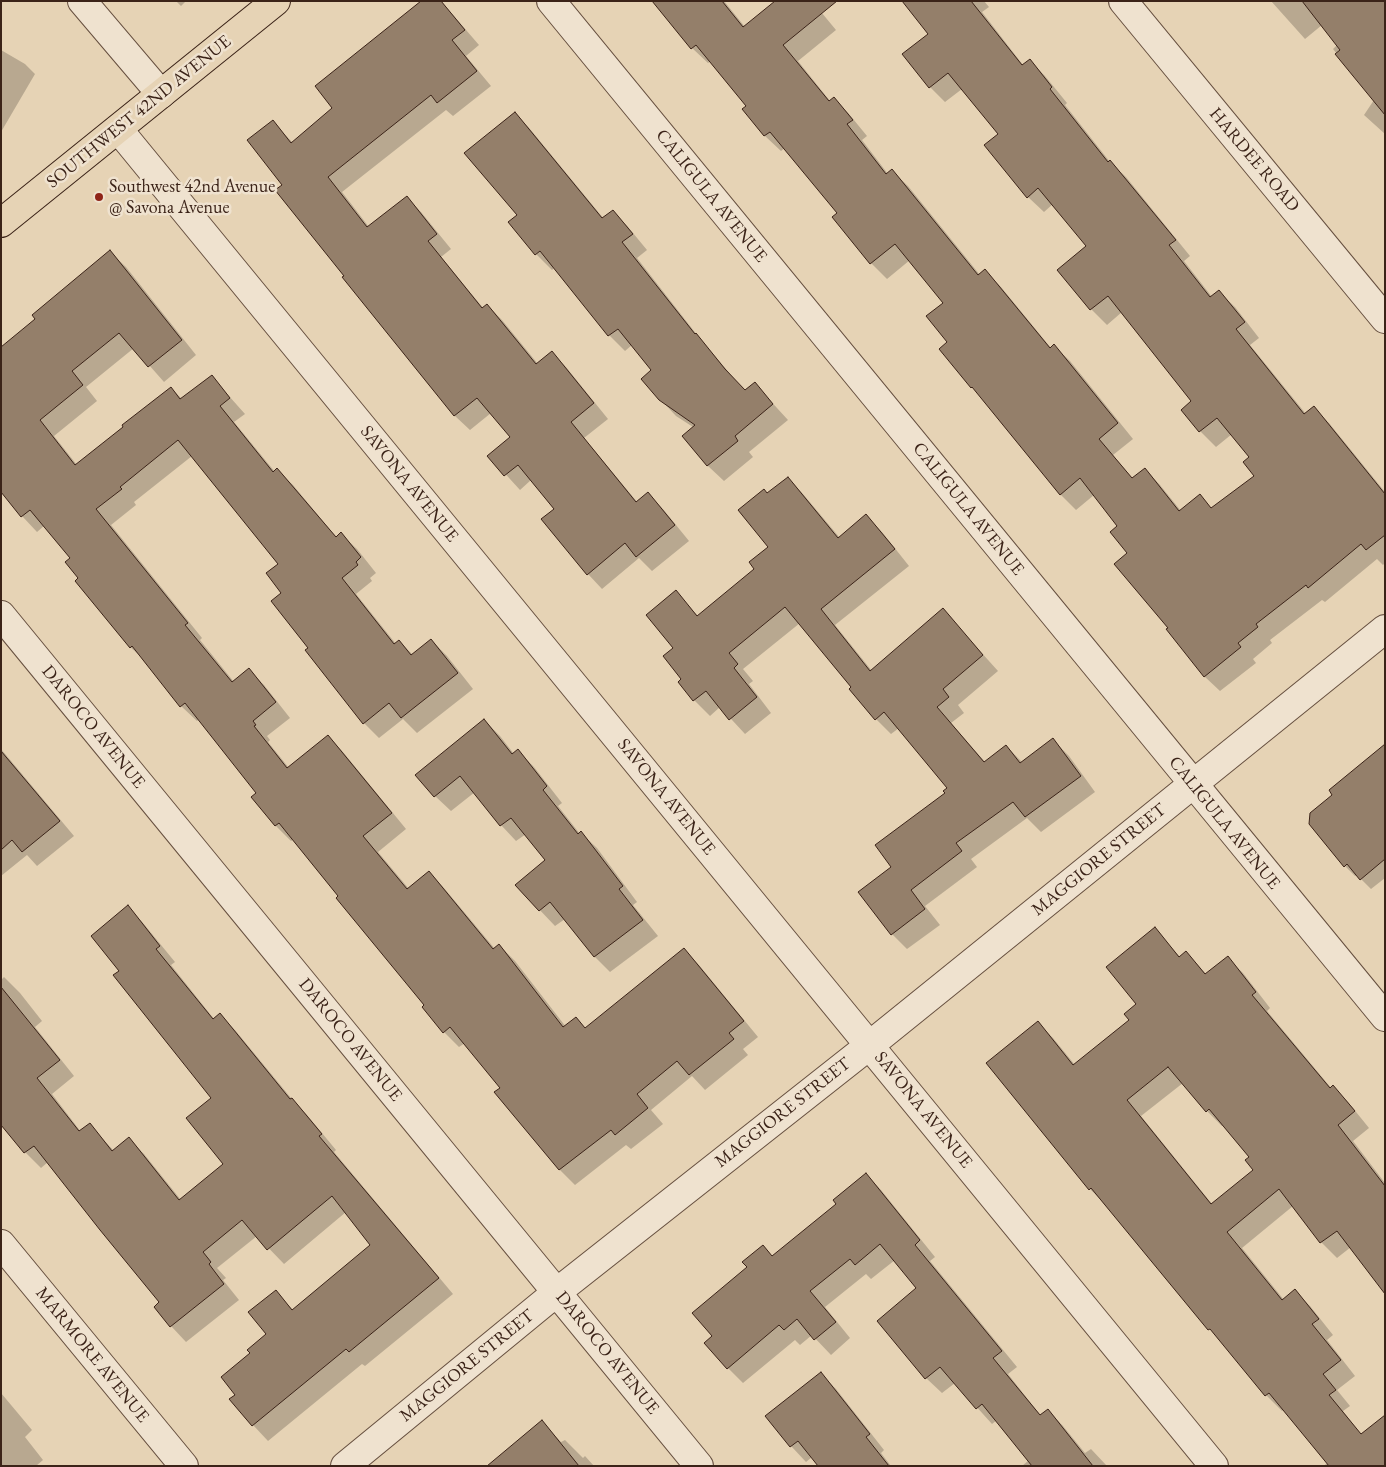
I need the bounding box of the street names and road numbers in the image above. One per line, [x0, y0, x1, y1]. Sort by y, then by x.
street label: SOUTHWEST 42ND AVENUE [42, 31, 236, 193]
street label: HARDEE ROAD [1204, 103, 1304, 217]
street label: CALIGULA AVENUE [651, 125, 771, 267]
street label: SAVONA AVENUE [355, 421, 463, 547]
street label: CALIGULA AVENUE [908, 438, 1028, 580]
street label: DAROCO AVENUE [37, 661, 149, 793]
street label: SAVONA AVENUE [612, 734, 720, 860]
street label: CALIGULA AVENUE [1164, 752, 1284, 894]
street label: MAGGIORE STREET [1028, 799, 1170, 921]
street label: DAROCO AVENUE [294, 974, 406, 1106]
street label: SAVONA AVENUE [869, 1047, 977, 1173]
street label: MAGGIORE STREET [711, 1053, 855, 1173]
street label: MARMORE AVENUE [31, 1283, 153, 1427]
street label: DAROCO AVENUE [551, 1287, 663, 1419]
street label: MAGGIORE STREET [396, 1305, 538, 1427]

